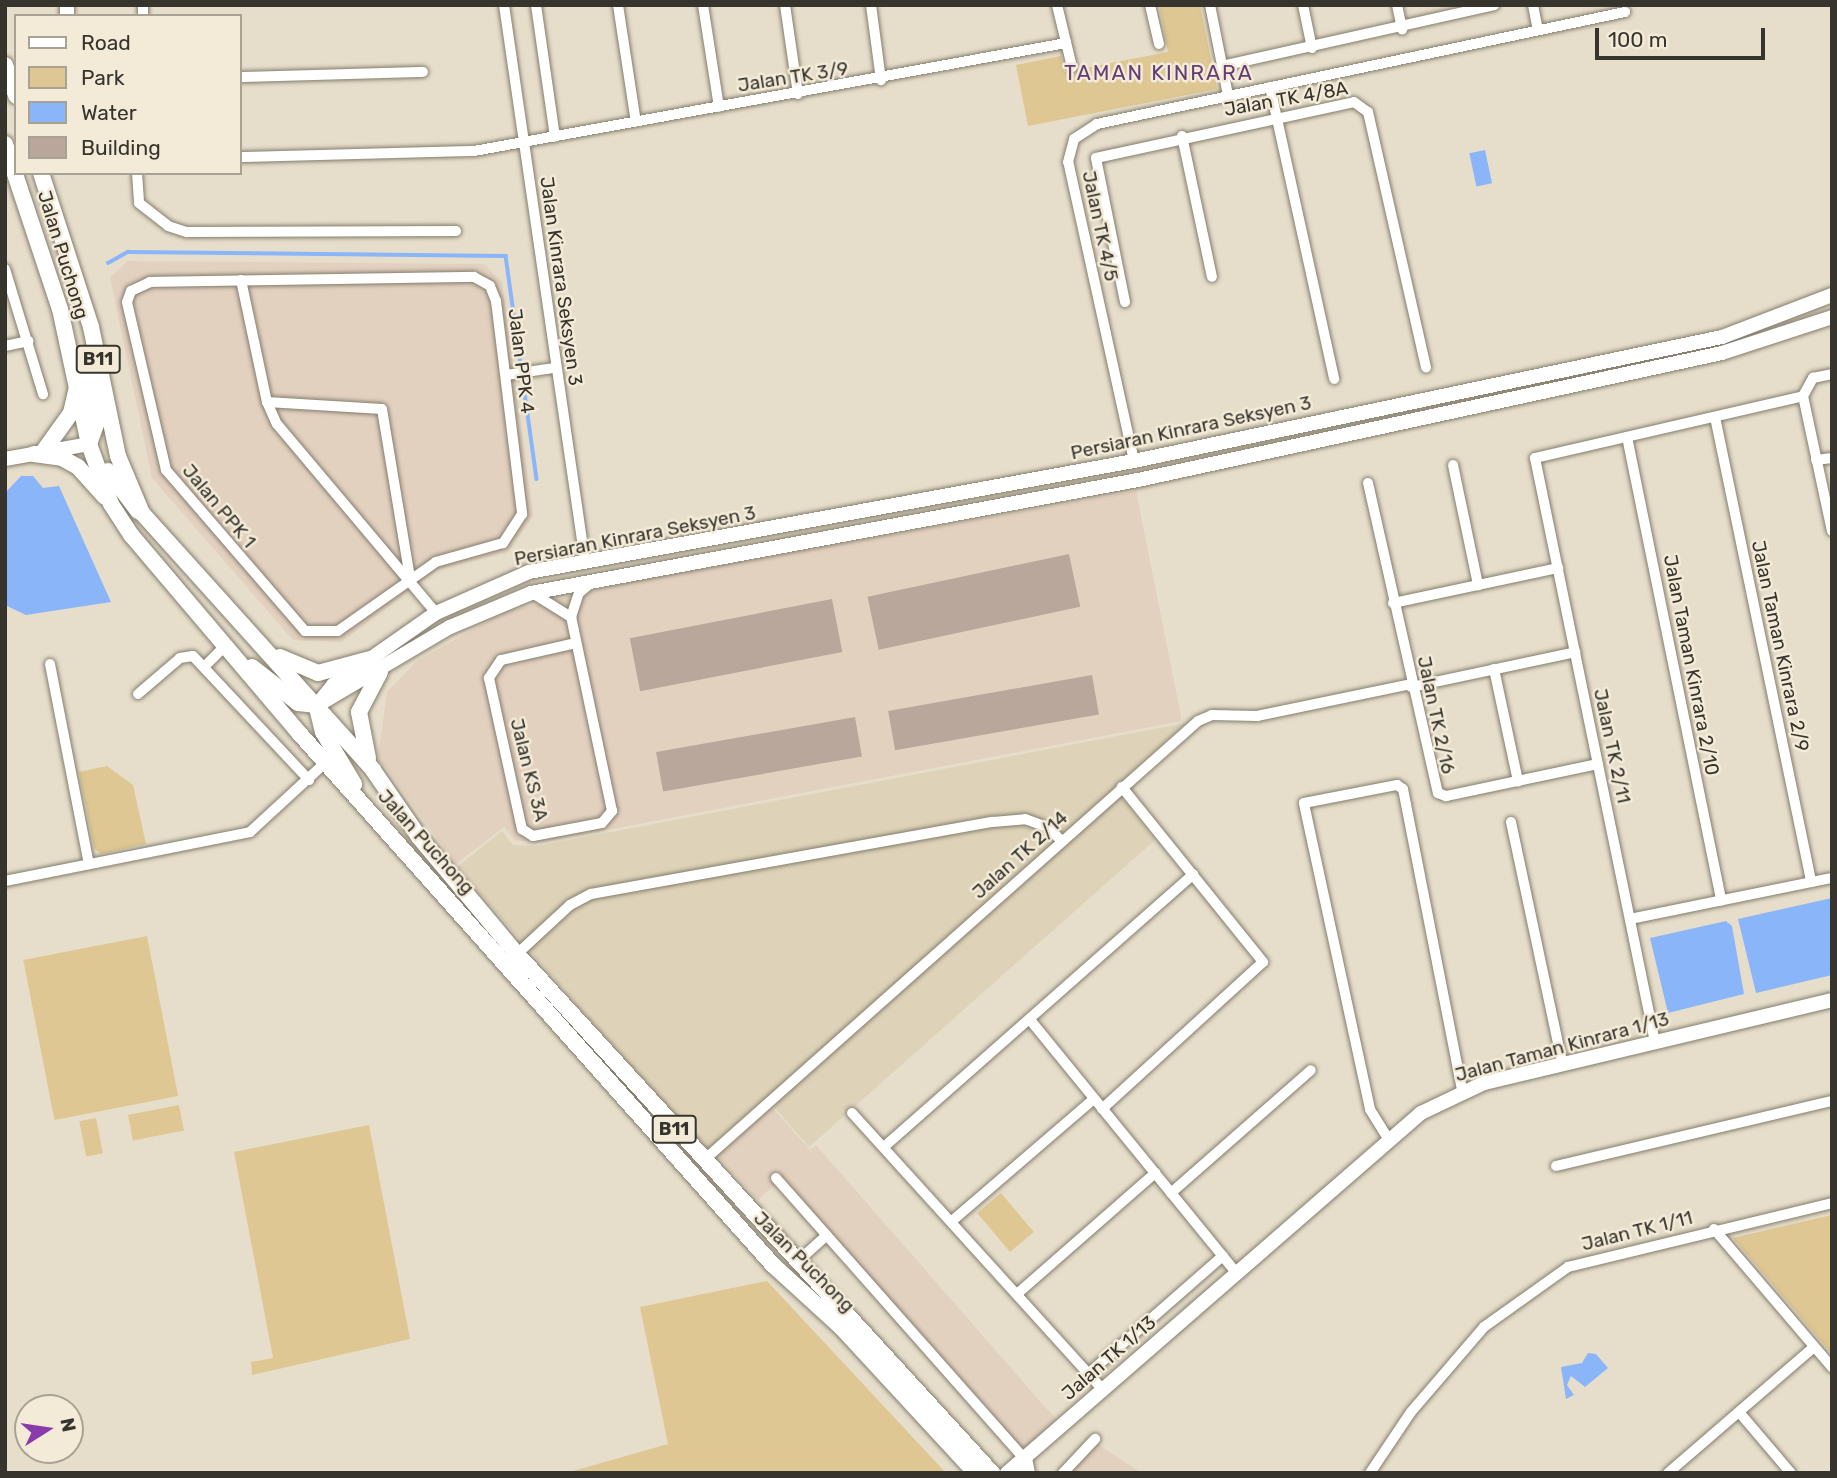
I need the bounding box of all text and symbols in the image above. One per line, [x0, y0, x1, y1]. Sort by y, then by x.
legend [14, 14, 242, 175]
scale bar [1599, 14, 1769, 58]
text: 100 m [1608, 27, 1667, 52]
text: Road [81, 30, 131, 55]
street label: Jalan TK 3/9 [736, 57, 850, 97]
district label: TAMAN KINRARA [1066, 60, 1252, 86]
text: Park [81, 65, 125, 90]
street label: Jalan TK 4/8A [1222, 77, 1350, 121]
text: Water [81, 100, 137, 125]
text: Building [81, 135, 161, 160]
street label: Jalan TK 4/5 [1077, 168, 1123, 284]
street label: Jalan Kinrara Seksyen 3 [535, 175, 587, 387]
street label: Jalan Puchong [33, 188, 93, 322]
street label: Jalan PPK 4 [503, 307, 539, 415]
road number: B11 [75, 344, 121, 374]
street label: Persiaran Kinrara Seksyen 3 [1069, 391, 1313, 465]
street label: Jalan PPK 1 [177, 459, 261, 553]
street label: Persiaran Kinrara Seksyen 3 [512, 501, 758, 571]
street label: Jalan Taman Kinrara 2/9 [1746, 538, 1814, 754]
street label: Jalan Taman Kinrara 2/10 [1658, 553, 1724, 777]
street label: Jalan TK 2/16 [1412, 654, 1460, 776]
street label: Jalan TK 2/11 [1589, 686, 1635, 806]
street label: Jalan KS 3A [505, 716, 553, 824]
street label: Jalan Puchong [373, 785, 479, 899]
street label: Jalan TK 2/14 [967, 806, 1073, 904]
street label: Jalan Taman Kinrara 1/13 [1452, 1007, 1672, 1087]
road number: B11 [651, 1114, 697, 1144]
street label: Jalan TK 1/11 [1579, 1206, 1695, 1256]
street label: Jalan Puchong [749, 1207, 859, 1317]
street label: Jalan TK 1/13 [1057, 1311, 1161, 1405]
north arrow [14, 1394, 84, 1464]
text: N [55, 1416, 81, 1434]

